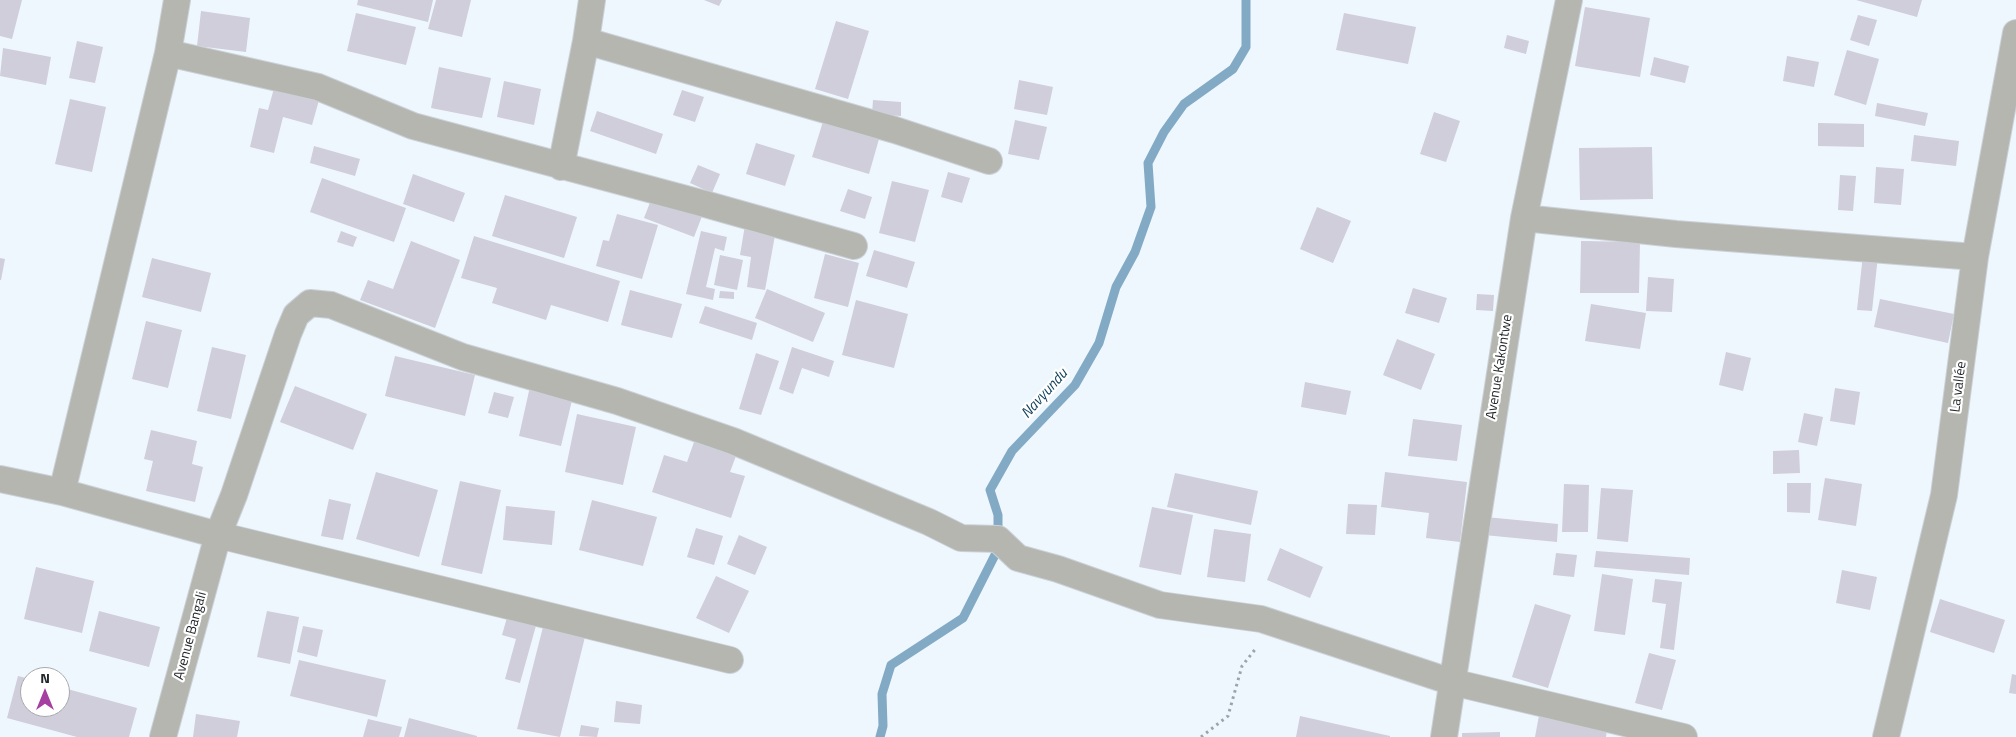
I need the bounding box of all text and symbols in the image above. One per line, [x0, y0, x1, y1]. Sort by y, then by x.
street label: Avenue Kakontwe [1483, 313, 1517, 421]
street label: La vallée [1948, 361, 1970, 413]
water label: Navyundu [1018, 366, 1072, 422]
street label: Avenue Bangali [171, 590, 211, 682]
north arrow [20, 667, 70, 717]
text: N [40, 667, 50, 688]

